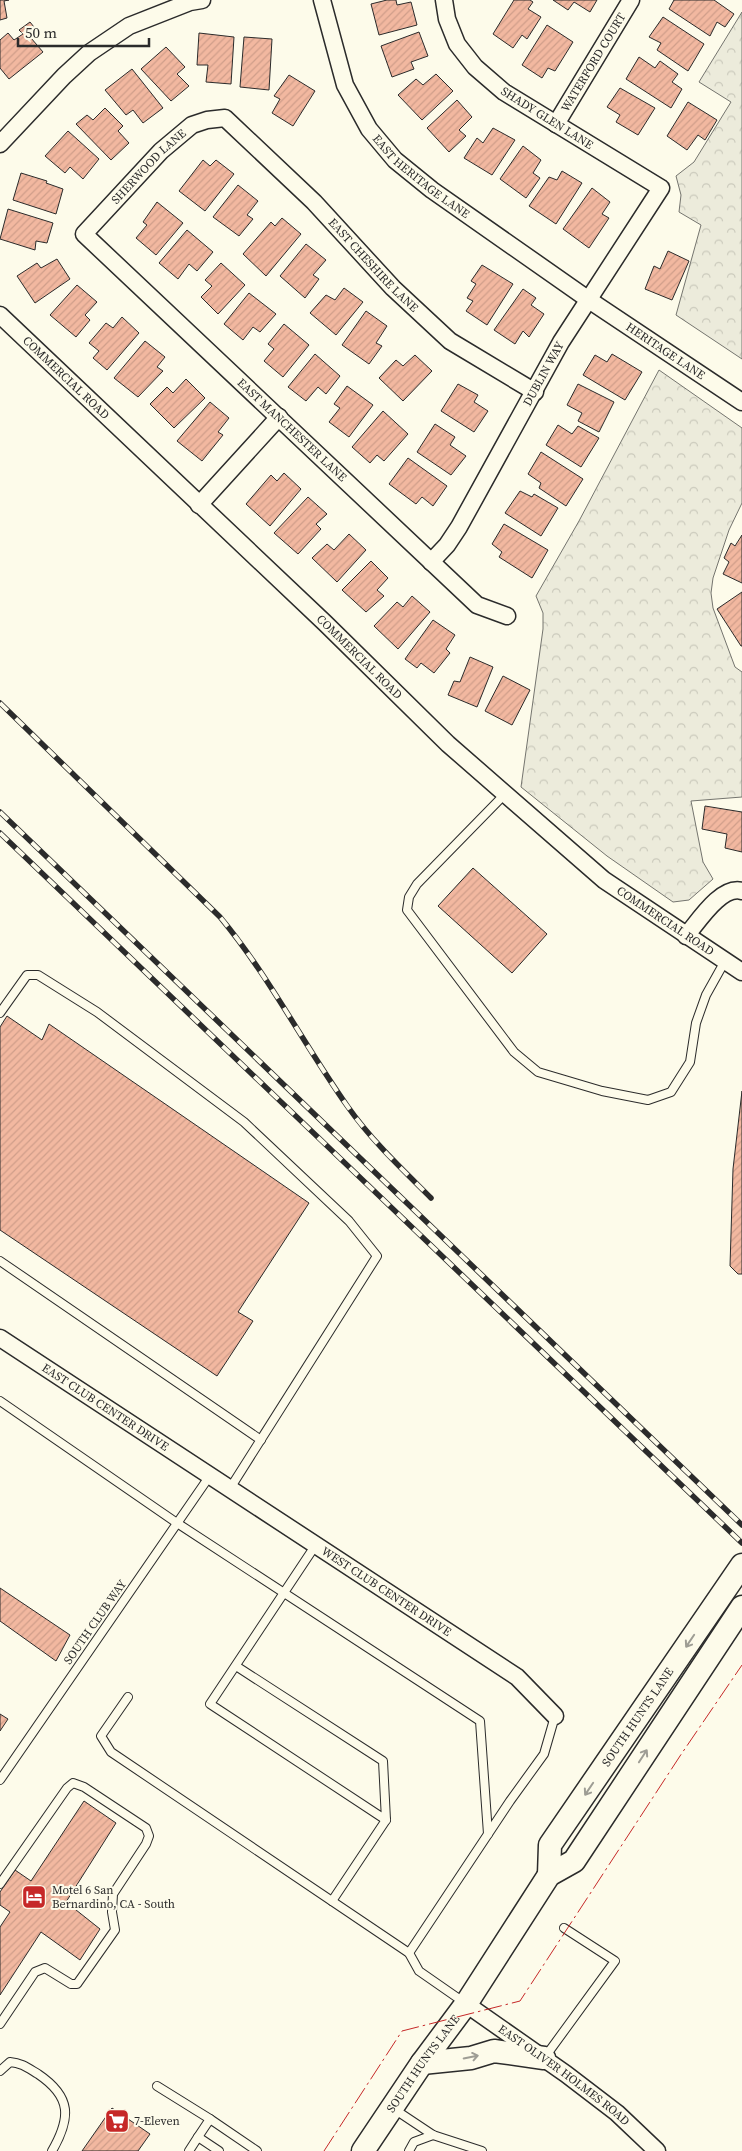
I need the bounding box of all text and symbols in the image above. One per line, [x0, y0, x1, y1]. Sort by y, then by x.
street label: WATERFORD COURT [557, 9, 630, 115]
scale bar [18, 15, 149, 47]
text: 50 m [25, 22, 57, 43]
street label: SHADY GLEN LANE [498, 83, 596, 153]
street label: SHERWOOD LANE [108, 125, 189, 208]
street label: EAST HERITAGE LANE [369, 131, 473, 222]
street label: EAST CHESHIRE LANE [325, 215, 422, 316]
street label: HERITAGE LANE [623, 319, 708, 383]
street label: COMMERCIAL ROAD [19, 333, 113, 423]
street label: DUBLIN WAY [519, 338, 568, 409]
street label: EAST MANCHESTER LANE [234, 375, 350, 485]
street label: COMMERCIAL ROAD [313, 611, 406, 703]
street label: COMMERCIAL ROAD [613, 883, 717, 959]
street label: EAST CLUB CENTER DRIVE [39, 1360, 172, 1455]
street label: WEST CLUB CENTER DRIVE [318, 1543, 454, 1640]
street label: SOUTH CLUB WAY [60, 1576, 130, 1667]
one-way arrow [685, 1633, 695, 1647]
street label: SOUTH HUNTS LANE [598, 1665, 677, 1770]
one-way arrow [638, 1750, 648, 1764]
one-way arrow [584, 1782, 594, 1796]
place label: Motel 6 San Bernardino, CA - South [52, 1882, 175, 1912]
hotel icon: Motel 6 San Bernardino, CA - South [21, 1884, 47, 1910]
street label: SOUTH HUNTS LANE [383, 2011, 463, 2116]
street label: EAST OLIVER HOLMES ROAD [495, 2021, 633, 2129]
one-way arrow [462, 2052, 478, 2061]
supermarket icon: 7-Eleven [104, 2108, 130, 2134]
place label: 7-Eleven [134, 2113, 180, 2129]

